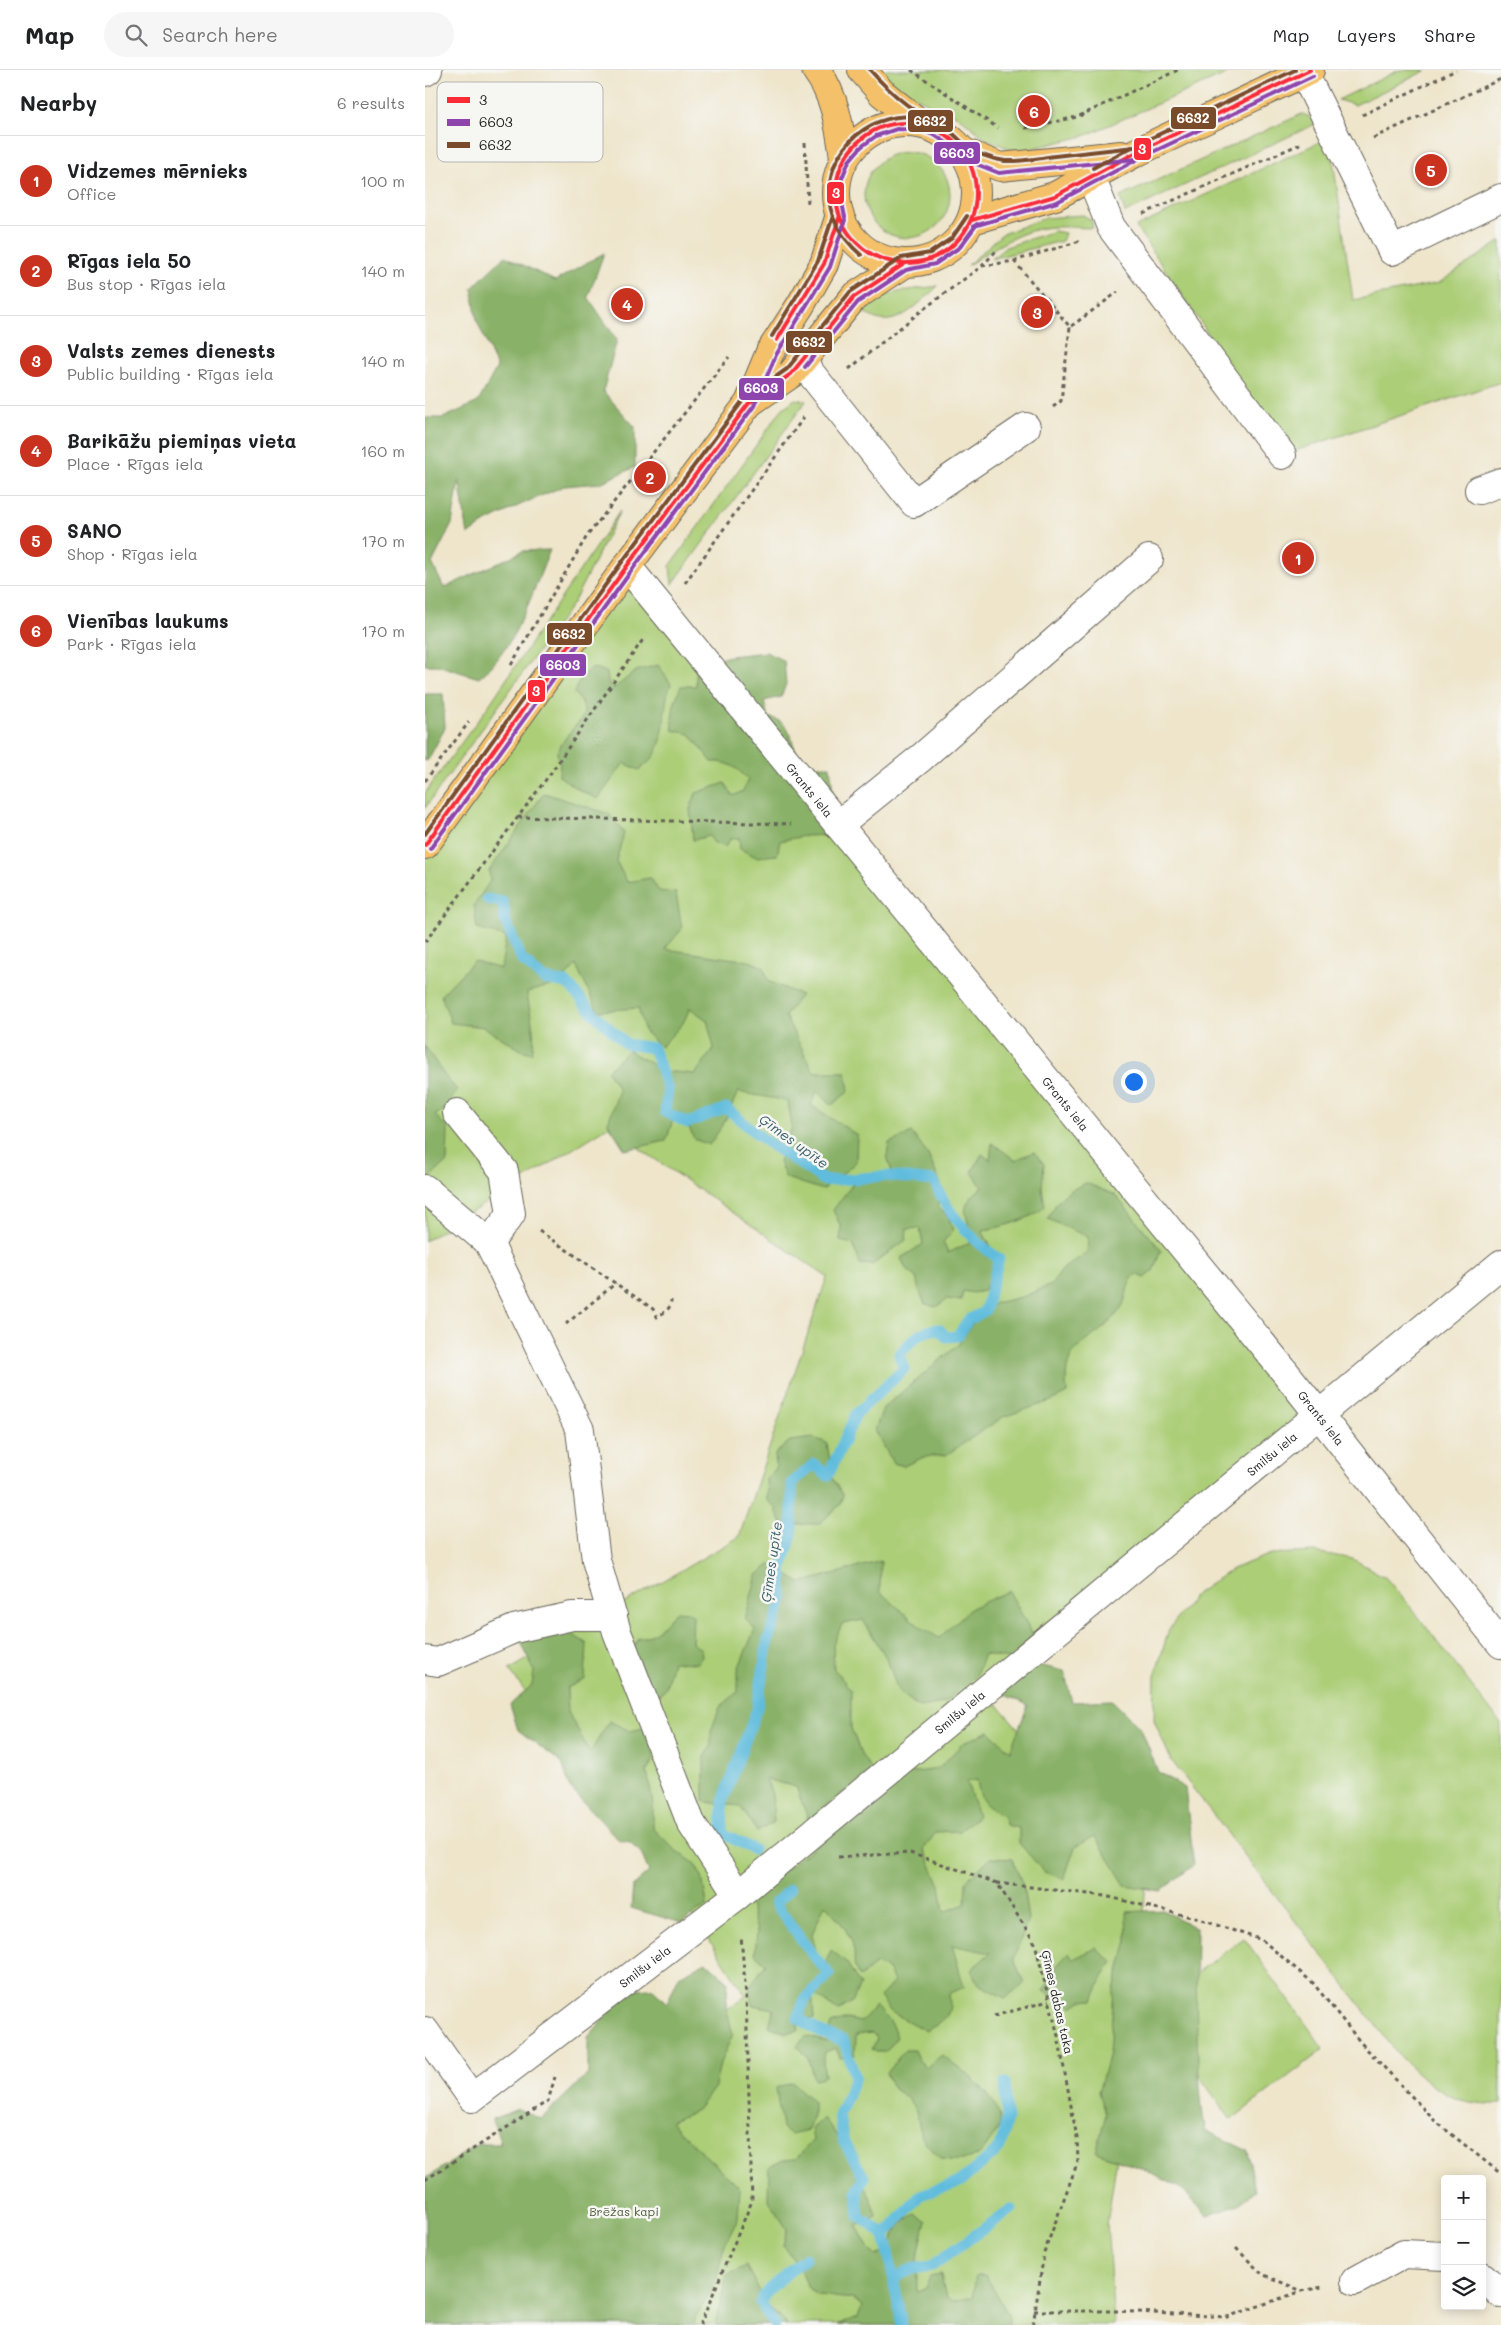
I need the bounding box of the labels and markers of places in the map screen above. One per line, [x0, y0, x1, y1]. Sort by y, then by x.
pin: 6 [1018, 92, 1050, 130]
pin: 5 [1415, 151, 1447, 189]
pin: 4 [611, 285, 643, 323]
pin: 3 [1021, 293, 1053, 331]
pin: 2 [634, 458, 666, 496]
pin: 1 [1282, 539, 1314, 577]

